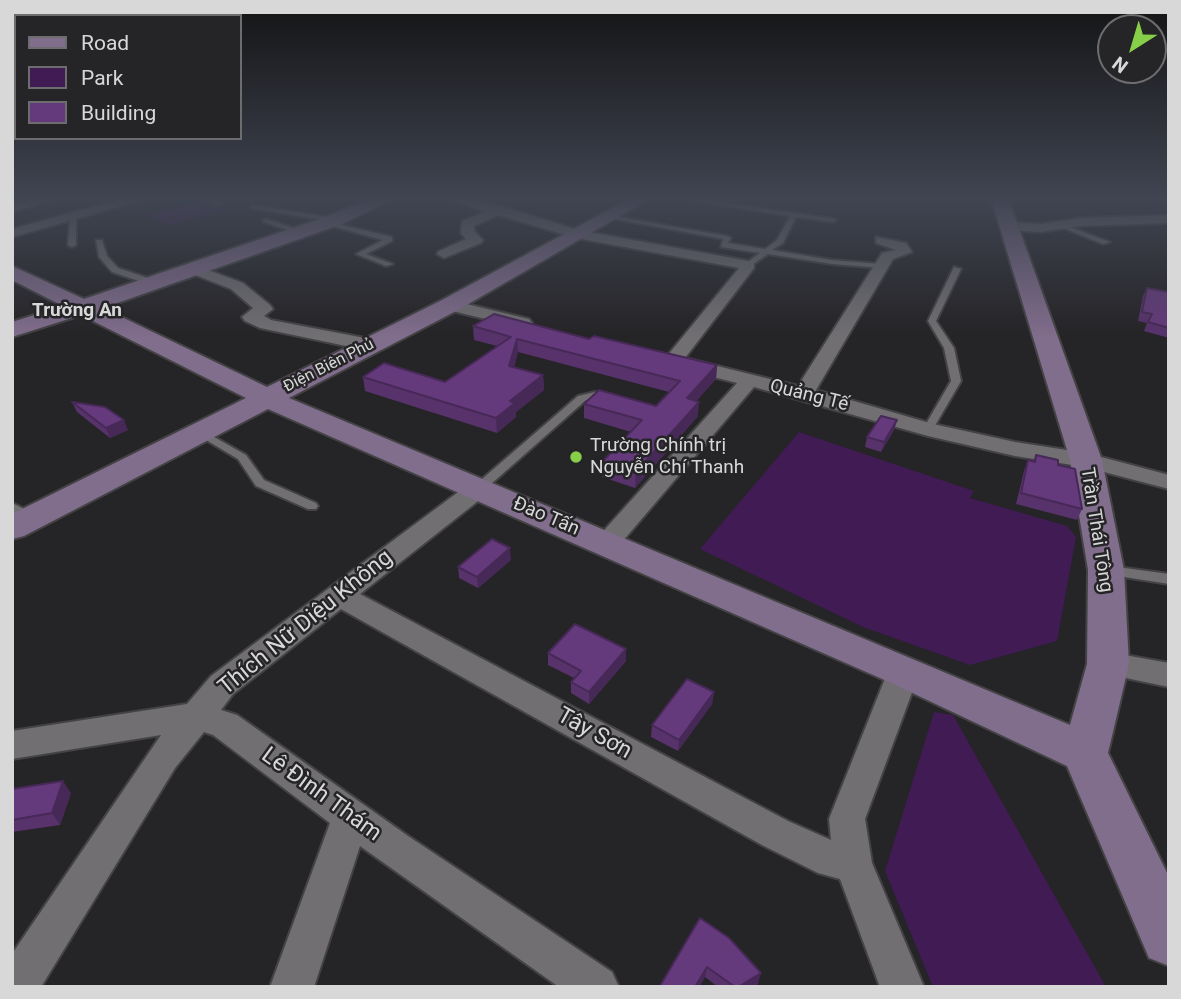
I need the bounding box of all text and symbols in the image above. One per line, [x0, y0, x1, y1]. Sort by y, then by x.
legend [14, 14, 242, 140]
north arrow [1097, 14, 1167, 84]
text: Road [81, 31, 129, 55]
text: N [1108, 51, 1133, 78]
text: Park [81, 66, 123, 90]
text: Building [81, 101, 156, 125]
district label: Trường An [32, 300, 122, 322]
street label: Điện Biên Phủ [281, 335, 377, 397]
street label: Quảng Tế [767, 375, 851, 417]
place label: Trường Chính trị Nguyễn Chí Thanh [590, 435, 744, 479]
marker: Trường Chính trị Nguyễn Chí Thanh [568, 449, 584, 465]
street label: Trần Thái Tông [1075, 466, 1117, 594]
street label: Đào Tấn [509, 493, 583, 541]
street label: Thích Nữ Diệu Không [213, 544, 399, 702]
street label: Tây Sơn [552, 702, 636, 766]
street label: Lê Đình Thám [256, 742, 386, 848]

